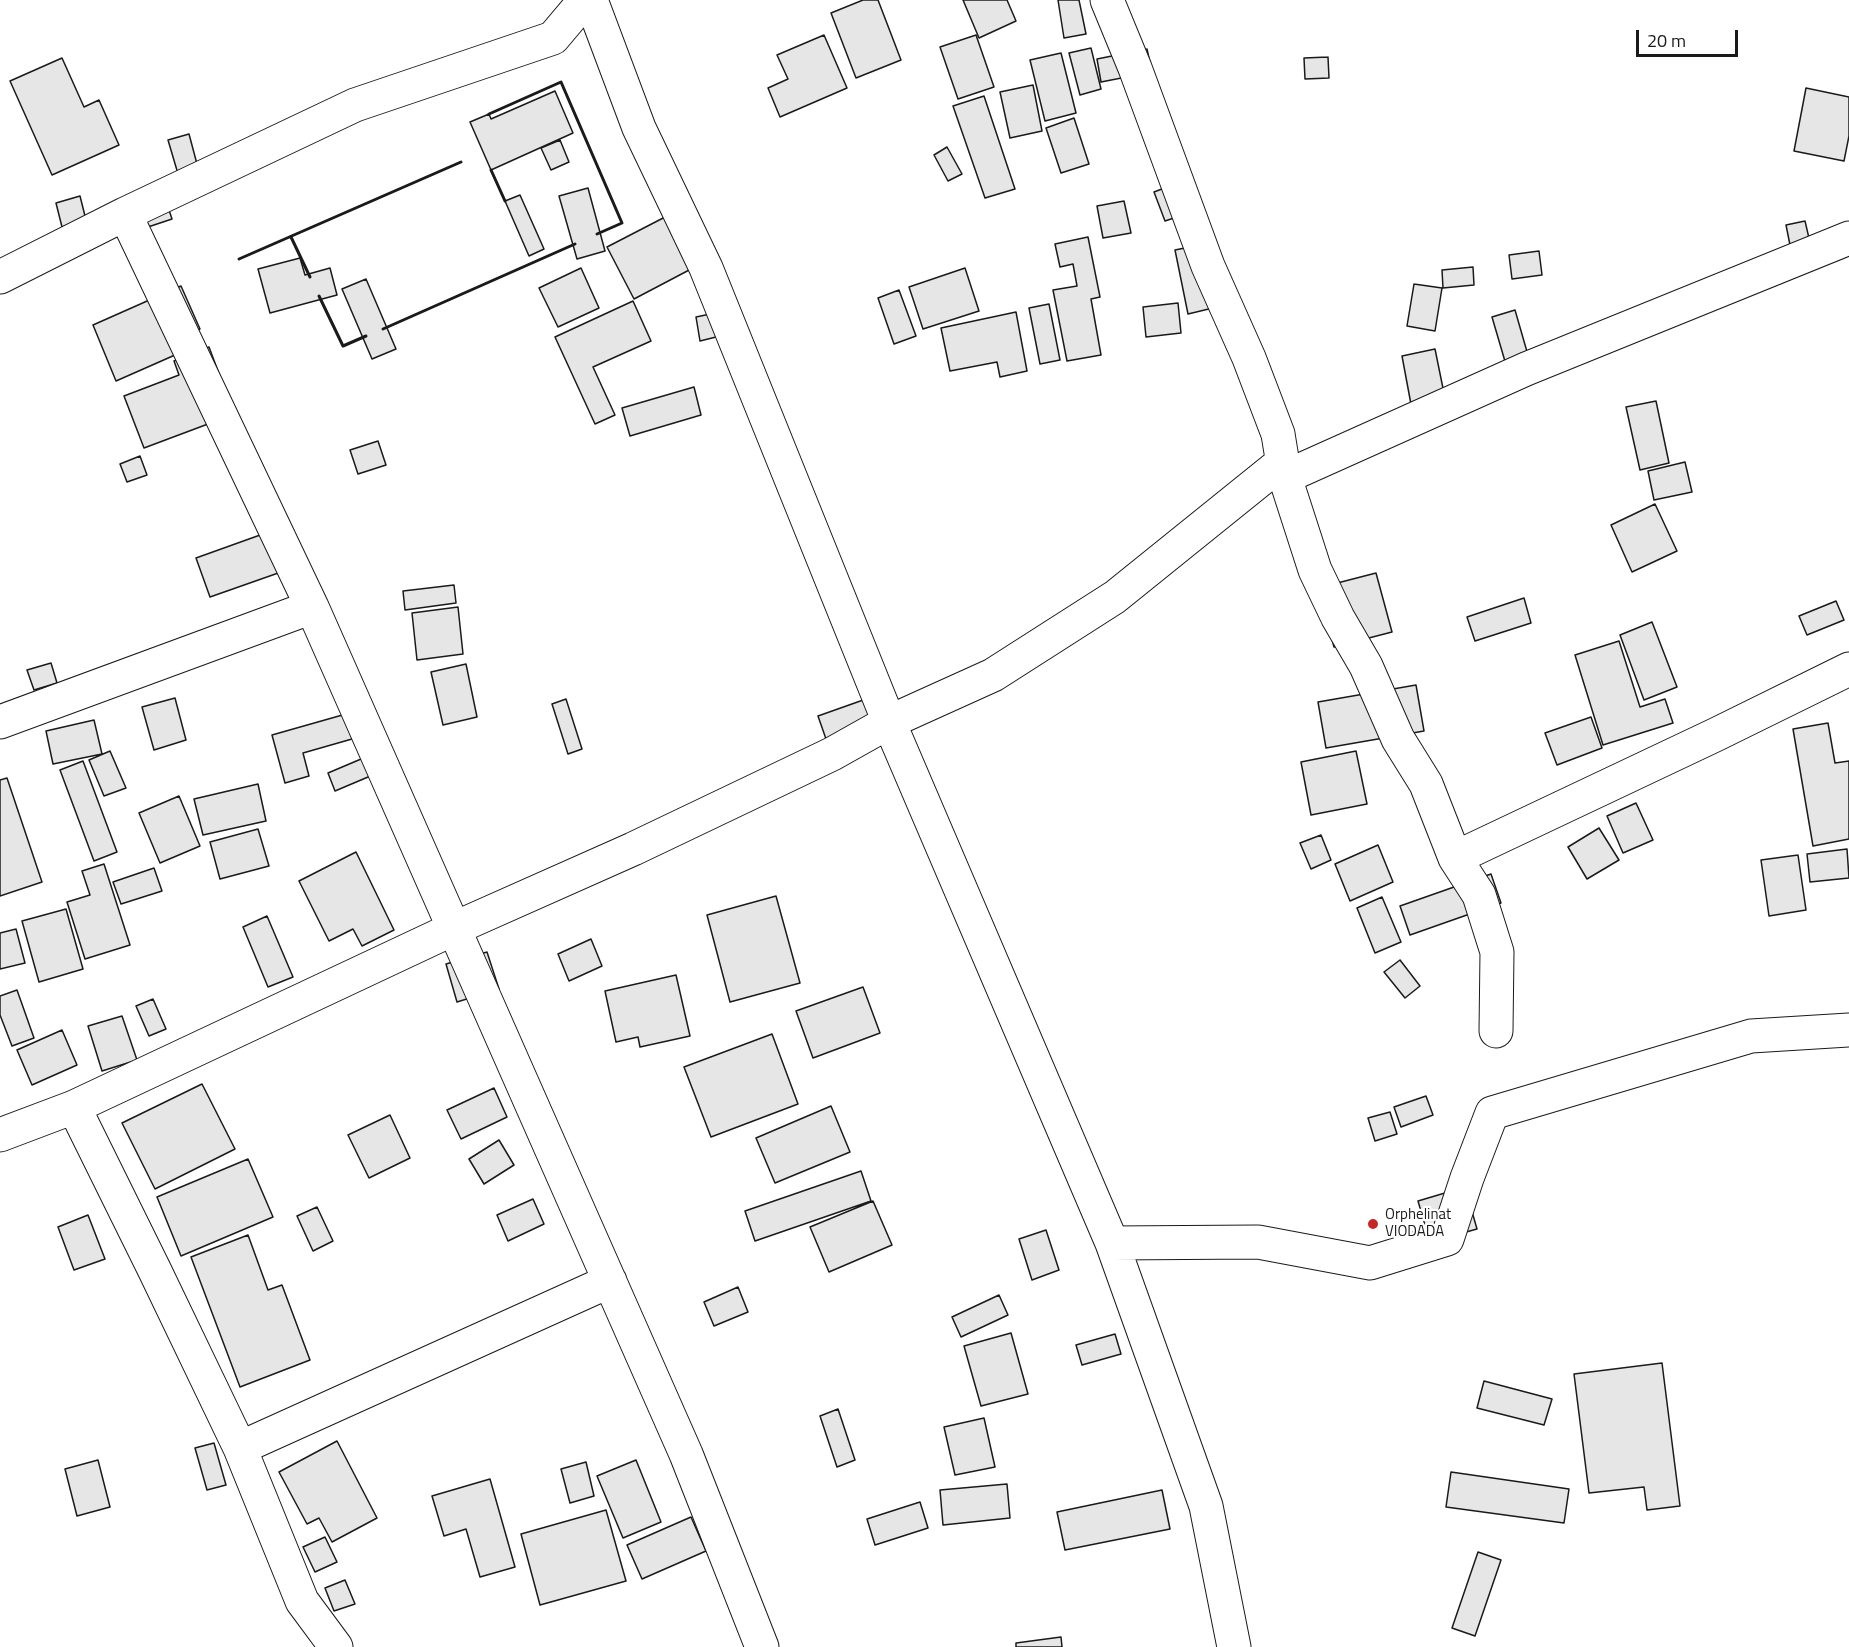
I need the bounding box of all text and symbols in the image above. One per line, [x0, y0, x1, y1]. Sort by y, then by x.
scale bar [1639, 18, 1741, 56]
text: 20 m [1647, 27, 1686, 54]
place label: Orphelinat VIODADA [1385, 1206, 1451, 1241]
marker: Orphelinat VIODADA [1366, 1217, 1380, 1231]

